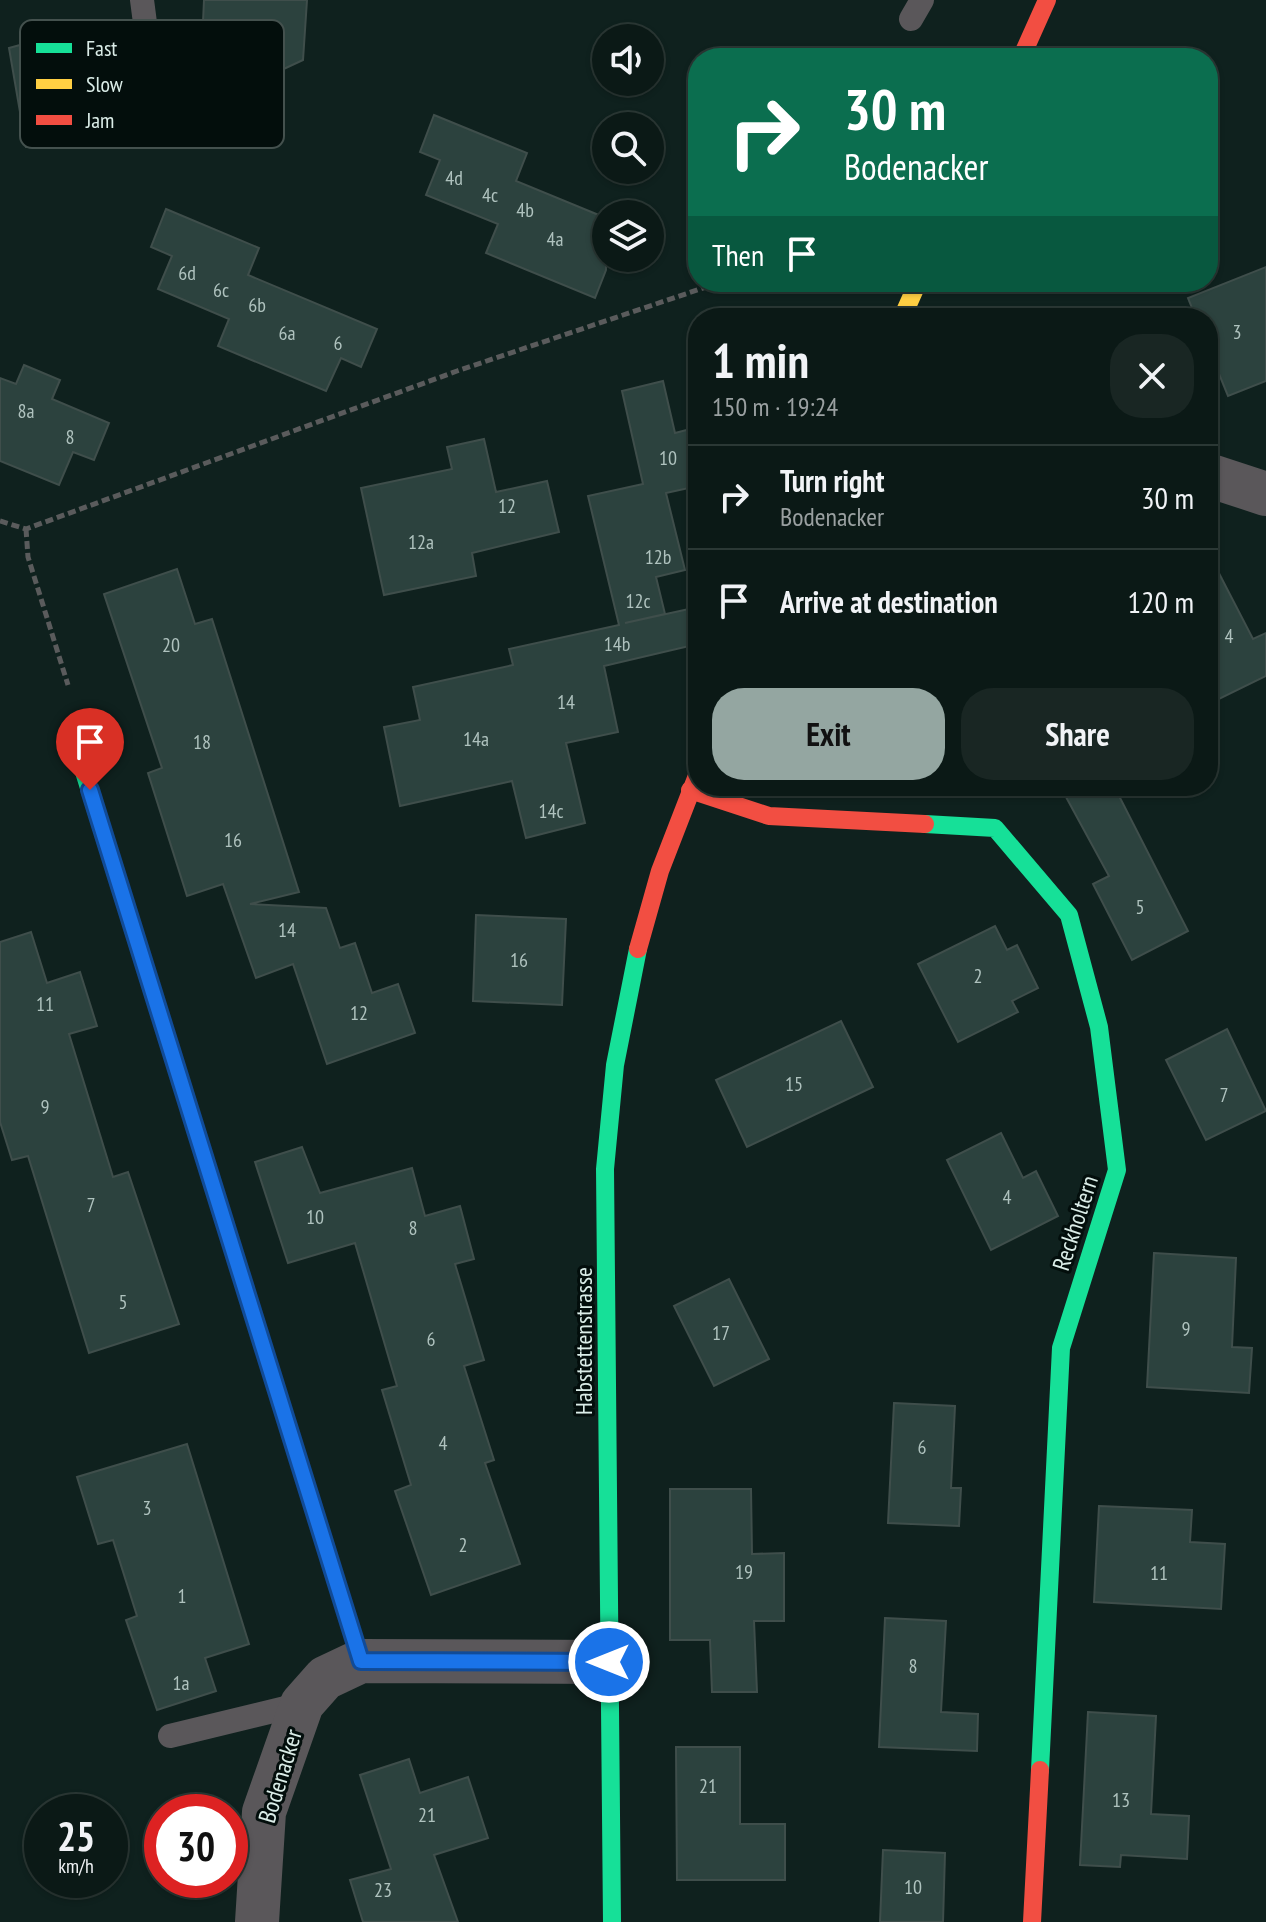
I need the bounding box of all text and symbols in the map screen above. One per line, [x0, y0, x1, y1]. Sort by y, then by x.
legend [20, 20, 284, 148]
map controls [592, 24, 664, 272]
button: sound [592, 24, 664, 96]
text: Fast [86, 34, 117, 62]
text: Slow [86, 70, 123, 98]
text: 30 m [844, 73, 946, 145]
icon: right [712, 80, 816, 184]
text: Jam [85, 106, 114, 134]
button: search [592, 112, 664, 184]
text: Bodenacker [844, 143, 988, 190]
house number: 4d [445, 165, 463, 191]
house number: 4c [482, 182, 498, 208]
house number: 4b [516, 197, 534, 223]
button: layers [592, 200, 664, 272]
house number: 4a [547, 226, 564, 252]
icon: arrive [780, 232, 824, 276]
text: Then [712, 235, 764, 274]
house number: 6d [178, 260, 196, 286]
house number: 6c [213, 277, 229, 303]
house number: 6b [248, 292, 266, 318]
house number: 3 [1233, 319, 1242, 345]
house number: 6a [279, 320, 296, 346]
text: 1 min [712, 329, 809, 391]
house number: 6 [334, 330, 343, 356]
button: close [1110, 334, 1194, 418]
text: 150 m · 19:24 [712, 390, 838, 423]
house number: 8a [18, 398, 35, 424]
house number: 8 [66, 424, 75, 450]
house number: 10 [659, 445, 677, 471]
text: Turn right [780, 461, 884, 500]
icon: right [712, 475, 756, 519]
text: 30 m [1141, 478, 1194, 517]
house number: 12 [498, 493, 516, 519]
text: Bodenacker [780, 500, 884, 533]
house number: 12a [408, 529, 434, 555]
house number: 12b [645, 544, 671, 570]
icon: arrive [712, 579, 756, 623]
text: Arrive at destination [780, 582, 998, 621]
text: 120 m [1128, 582, 1194, 621]
house number: 12c [625, 588, 651, 614]
house number: 4 [1225, 623, 1234, 649]
house number: 14b [604, 631, 630, 657]
house number: 20 [162, 632, 180, 658]
button: Exit [712, 688, 945, 780]
button: Share [961, 688, 1194, 780]
house number: 14 [557, 689, 575, 715]
pin [56, 708, 124, 790]
icon: arrive [68, 720, 112, 764]
house number: 14a [463, 726, 489, 752]
house number: 18 [193, 729, 211, 755]
house number: 14c [538, 798, 564, 824]
house number: 16 [224, 827, 242, 853]
house number: 5 [1136, 894, 1145, 920]
house number: 14 [278, 917, 296, 943]
house number: 16 [510, 947, 528, 973]
house number: 2 [974, 963, 983, 989]
house number: 11 [36, 991, 54, 1017]
house number: 12 [350, 1000, 368, 1026]
house number: 15 [785, 1071, 803, 1097]
house number: 7 [1220, 1082, 1229, 1108]
house number: 9 [41, 1094, 50, 1120]
street label: Reckholtern [1045, 1172, 1105, 1274]
house number: 4 [1003, 1184, 1012, 1210]
house number: 7 [87, 1192, 96, 1218]
house number: 10 [306, 1204, 324, 1230]
house number: 8 [409, 1215, 418, 1241]
street label: Habstettenstrasse [568, 1267, 599, 1415]
house number: 5 [119, 1289, 128, 1315]
house number: 9 [1182, 1316, 1191, 1342]
house number: 17 [712, 1320, 730, 1346]
house number: 6 [427, 1326, 436, 1352]
house number: 4 [439, 1430, 448, 1456]
house number: 6 [918, 1434, 927, 1460]
house number: 3 [143, 1495, 152, 1521]
house number: 2 [459, 1532, 468, 1558]
house number: 19 [735, 1559, 753, 1585]
house number: 11 [1150, 1560, 1168, 1586]
house number: 1 [178, 1583, 187, 1609]
position arrow [567, 1620, 651, 1704]
house number: 8 [909, 1653, 918, 1679]
house number: 1a [173, 1670, 190, 1696]
street label: Bodenacker [251, 1725, 309, 1827]
house number: 21 [699, 1773, 717, 1799]
house number: 13 [1112, 1787, 1130, 1813]
speed limit sign: 30 [144, 1794, 248, 1898]
house number: 21 [418, 1802, 436, 1828]
text: 25 [57, 1810, 95, 1862]
text: km/h [58, 1853, 94, 1879]
house number: 10 [904, 1874, 922, 1900]
house number: 23 [374, 1877, 392, 1903]

